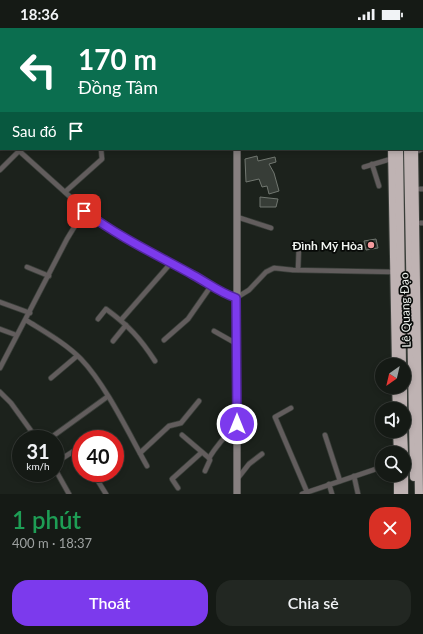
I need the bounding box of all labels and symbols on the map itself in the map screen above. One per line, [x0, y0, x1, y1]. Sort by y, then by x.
pin [67, 194, 101, 228]
place label: Đình Mỹ Hòa [292, 238, 363, 253]
marker: Đình Mỹ Hòa [366, 240, 376, 250]
street label: Lê Quang Đạo [396, 272, 414, 348]
north arrow [375, 358, 411, 394]
position arrow [216, 403, 258, 445]
speed limit sign: 40 [72, 430, 124, 482]

